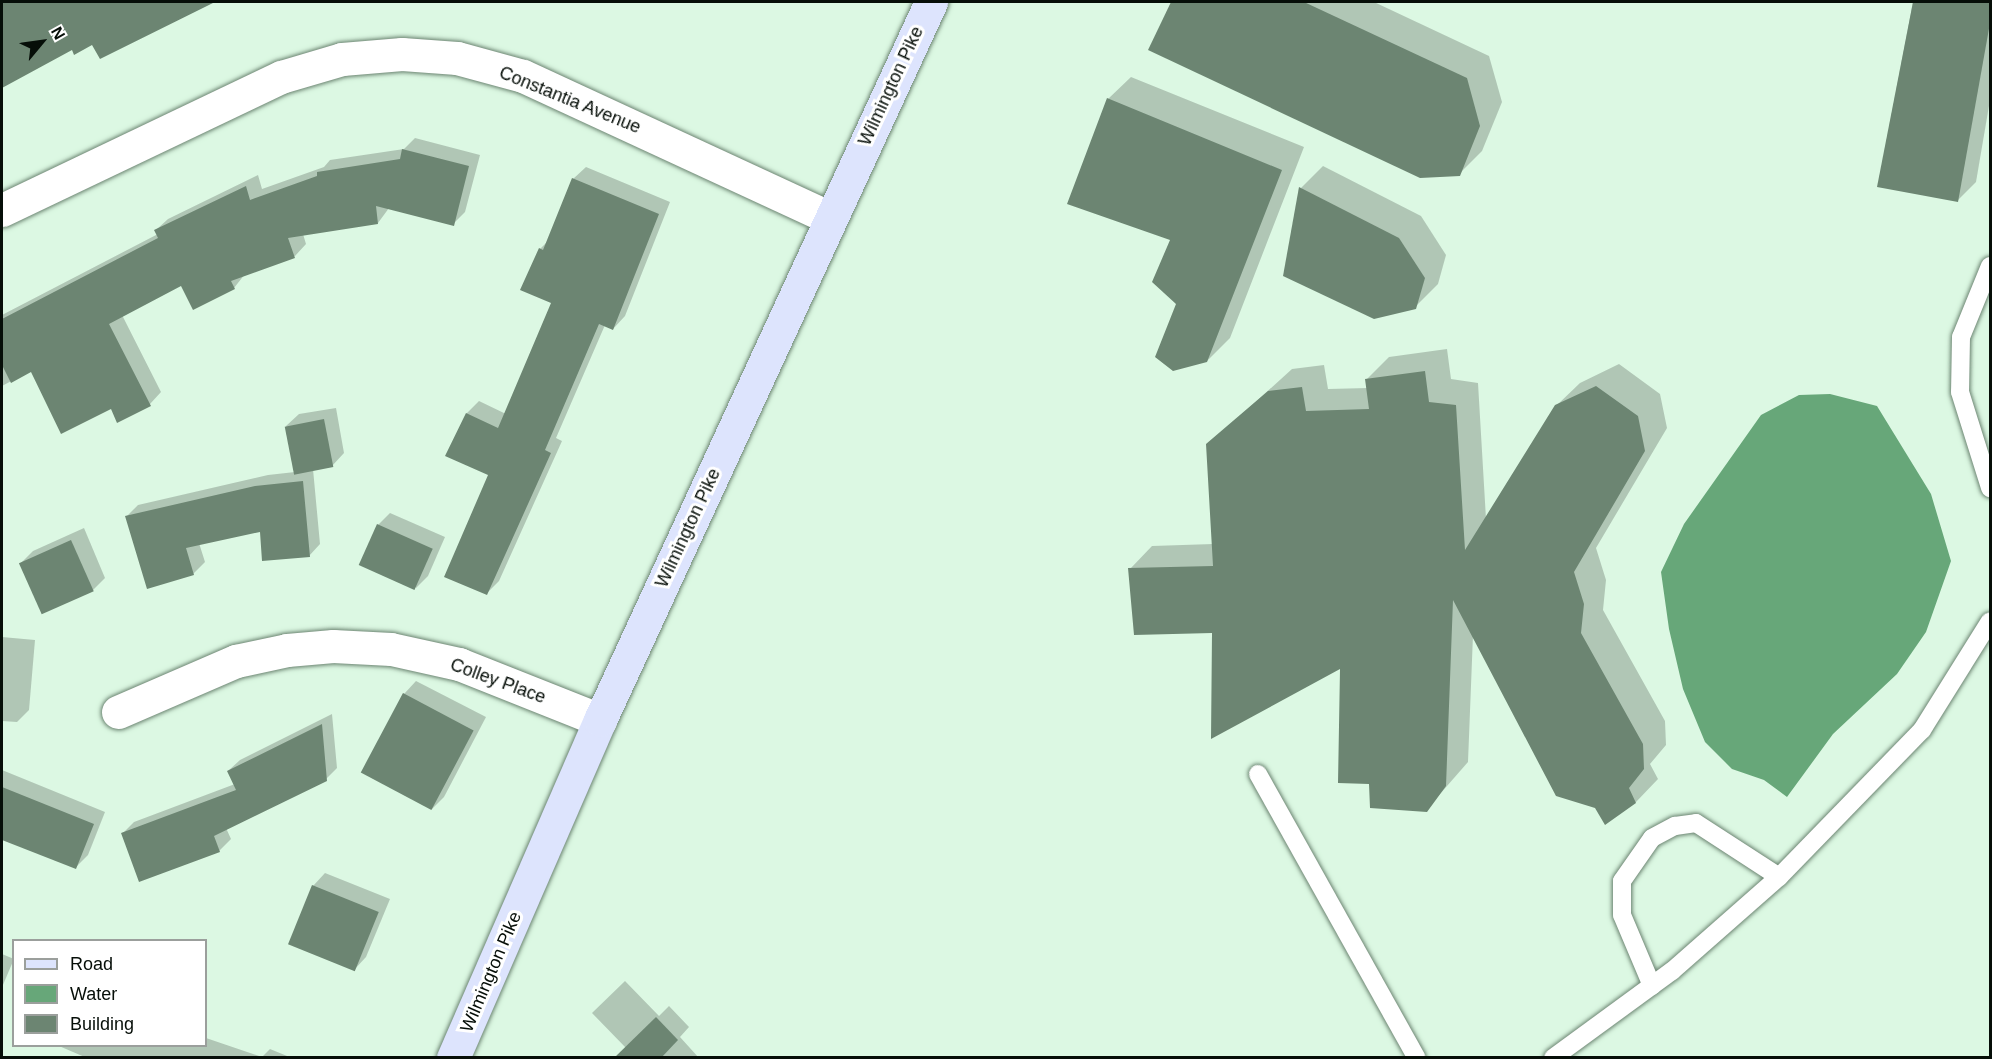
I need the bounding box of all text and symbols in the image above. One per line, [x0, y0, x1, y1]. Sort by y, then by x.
north arrow [12, 12, 72, 72]
street label: Wilmington Pike [854, 23, 928, 149]
text: N [48, 24, 68, 42]
street label: Constantia Avenue [496, 62, 644, 138]
street label: Wilmington Pike [651, 465, 725, 591]
street label: Colley Place [447, 654, 549, 708]
street label: Wilmington Pike [456, 908, 526, 1036]
legend [12, 939, 207, 1047]
text: Road [70, 954, 113, 974]
text: Water [70, 984, 117, 1004]
text: Building [70, 1014, 134, 1034]

